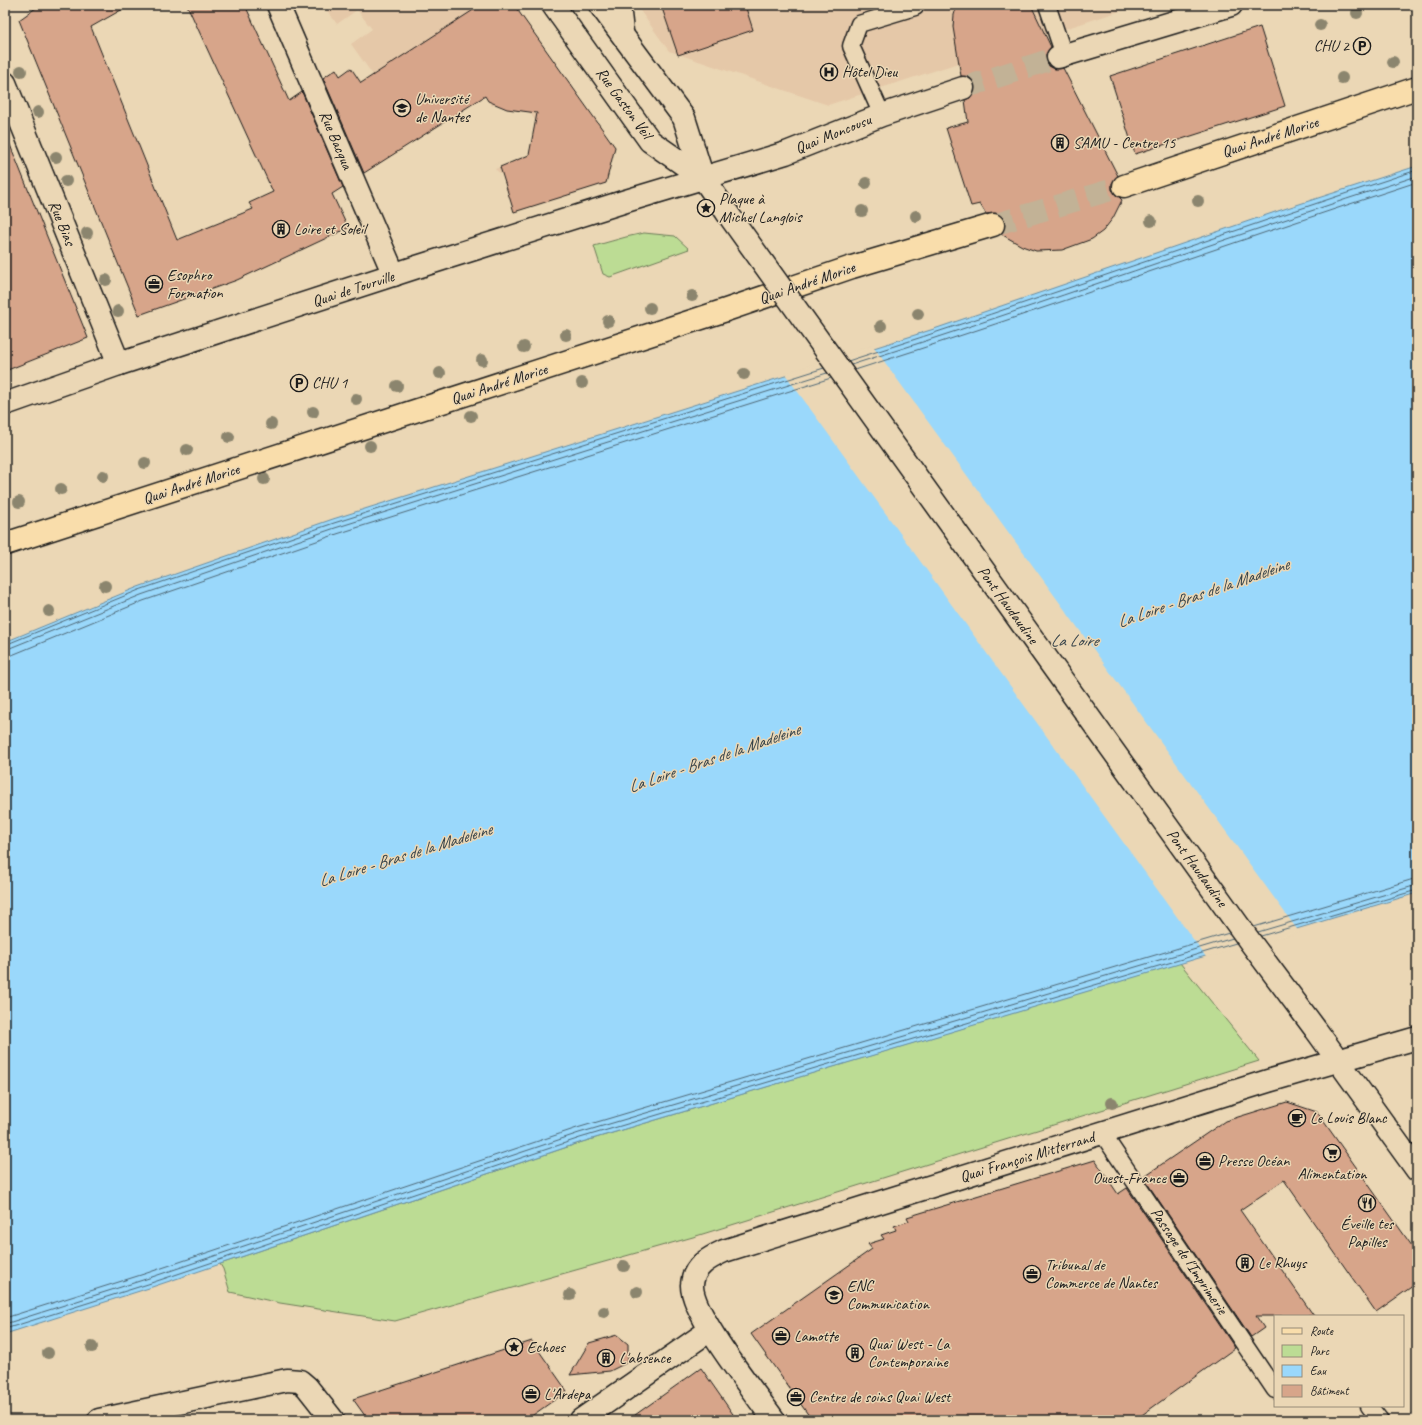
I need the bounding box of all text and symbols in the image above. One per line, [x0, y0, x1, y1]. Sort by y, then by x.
place label: CHU 2 [1314, 36, 1351, 56]
parking icon: CHU 2 [1352, 36, 1372, 56]
hospital icon: Hôtel Dieu [819, 62, 839, 82]
place label: Hôtel Dieu [842, 62, 898, 82]
street label: Rue Gaston Veil [591, 63, 659, 145]
place label: Université de Nantes [415, 89, 471, 127]
school or university icon: Université de Nantes [392, 98, 412, 118]
street label: Rue Bacqua [315, 108, 358, 174]
street label: Quai Moncousu [792, 109, 875, 158]
street label: Quai André Morice [1219, 111, 1322, 162]
building icon: SAMU - Centre 15 [1050, 133, 1070, 153]
place label: SAMU - Centre 15 [1073, 133, 1176, 153]
place label: Plaque à Michel Langlois [719, 189, 803, 227]
street label: Rue Bias [44, 198, 81, 250]
place icon: Plaque à Michel Langlois [696, 198, 716, 218]
building icon: Loire et Soleil [271, 219, 291, 239]
place label: Loire et Soleil [294, 219, 369, 239]
street label: Quai André Morice [756, 257, 859, 309]
place label: Esophro Formation [167, 265, 223, 303]
street label: Quai de Tourville [310, 266, 398, 312]
office icon: Esophro Formation [144, 274, 164, 294]
street label: Quai André Morice [448, 358, 551, 409]
parking icon: CHU 1 [289, 373, 309, 393]
place label: CHU 1 [312, 373, 348, 393]
street label: Quai André Morice [140, 458, 243, 509]
water label: La Loire - Bras de la Madeleine [1115, 553, 1294, 632]
street label: Pont Haudaudine [973, 562, 1044, 649]
water label: La Loire [1051, 630, 1100, 651]
water label: La Loire - Bras de la Madeleine [626, 718, 805, 797]
water label: La Loire - Bras de la Madeleine [316, 818, 496, 891]
street label: Pont Haudaudine [1162, 825, 1233, 912]
cafe icon: Le Louis Blanc [1287, 1108, 1307, 1128]
place label: Le Louis Blanc [1310, 1108, 1388, 1128]
street label: Quai François Mitterrand [957, 1126, 1099, 1187]
supermarket icon: Alimentation [1322, 1143, 1342, 1163]
office icon: Presse Océan [1195, 1151, 1215, 1171]
place label: Presse Océan [1218, 1151, 1290, 1171]
place label: Alimentation [1298, 1164, 1367, 1184]
place label: Ouest-France [1093, 1168, 1168, 1188]
office icon: Ouest-France [1169, 1168, 1189, 1188]
restaurant icon: Éveille tes Papilles [1357, 1193, 1377, 1213]
street label: Passage de l'Imprimerie [1146, 1204, 1233, 1320]
place label: Éveille tes Papilles [1341, 1214, 1395, 1252]
building icon: Le Rhuys [1235, 1253, 1255, 1273]
place label: Le Rhuys [1258, 1253, 1308, 1273]
place label: Tribunal de Commerce de Nantes [1045, 1255, 1159, 1293]
office icon: Tribunal de Commerce de Nantes [1022, 1264, 1042, 1284]
place label: ENC Communication [847, 1276, 930, 1314]
school or university icon: ENC Communication [824, 1285, 844, 1305]
legend [1274, 1315, 1404, 1407]
text: Route [1310, 1323, 1334, 1339]
office icon: Lamotte [771, 1326, 791, 1346]
place label: Lamotte [794, 1326, 840, 1346]
place label: Quai West - La Contemporaine [868, 1334, 950, 1372]
place icon: Echoes [504, 1337, 524, 1357]
place label: Echoes [527, 1337, 566, 1357]
building icon: Quai West - La Contemporaine [845, 1343, 865, 1363]
text: Parc [1310, 1343, 1330, 1359]
building icon: L'absence [596, 1348, 616, 1368]
place label: L'absence [619, 1348, 672, 1368]
text: Eau [1310, 1363, 1328, 1379]
text: Bâtiment [1310, 1383, 1349, 1399]
office icon: L'Ardepa [521, 1384, 541, 1404]
place label: L'Ardepa [544, 1384, 592, 1404]
office icon: Centre de soins Quai West [786, 1387, 806, 1407]
place label: Centre de soins Quai West [809, 1387, 952, 1407]

